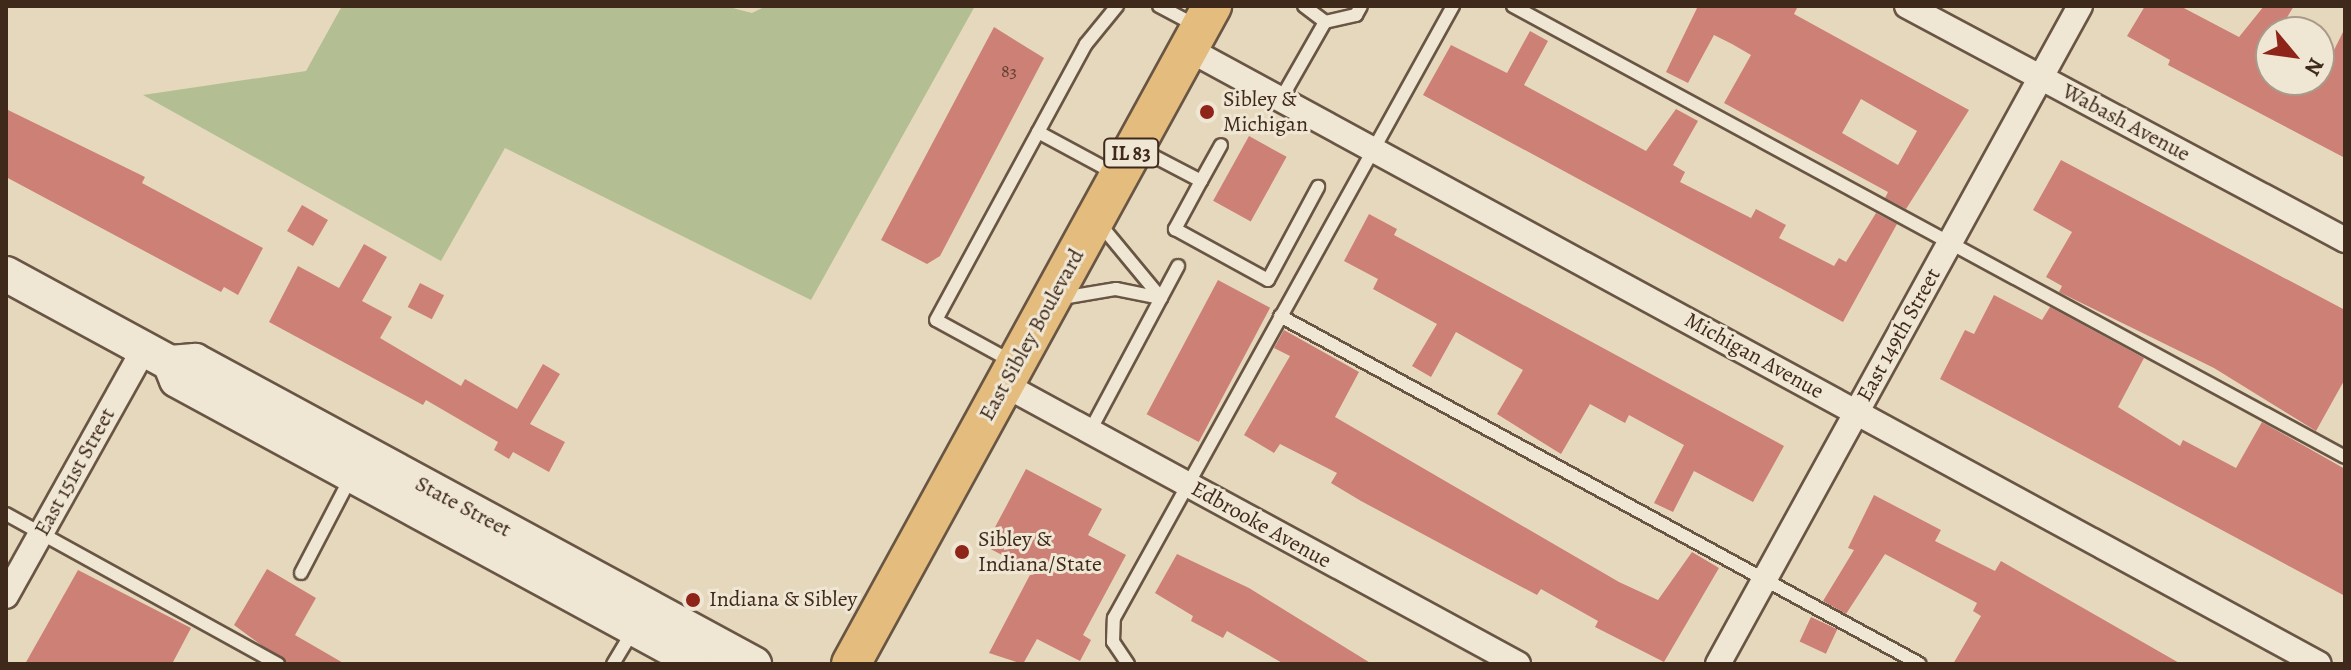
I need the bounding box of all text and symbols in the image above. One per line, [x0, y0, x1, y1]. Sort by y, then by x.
north arrow [2255, 16, 2335, 96]
text: N [2297, 52, 2331, 81]
house number: 83 [1001, 60, 1017, 82]
street label: Wabash Avenue [2058, 78, 2194, 168]
place label: Sibley & Michigan [1223, 86, 1308, 138]
marker: Sibley & Michigan [1198, 103, 1216, 121]
road number: IL 83 [1103, 137, 1159, 169]
street label: East Sibley Boulevard [974, 245, 1090, 425]
street label: East 149th Street [1852, 264, 1946, 406]
street label: Michigan Avenue [1680, 307, 1828, 405]
street label: East 151st Street [29, 403, 121, 541]
street label: State Street [411, 471, 515, 543]
street label: Edbrooke Avenue [1186, 476, 1336, 574]
place label: Sibley & Indiana/State [978, 526, 1102, 578]
marker: Sibley & Indiana/State [953, 543, 971, 561]
place label: Indiana & Sibley [709, 587, 857, 613]
marker: Indiana & Sibley [684, 591, 702, 609]

